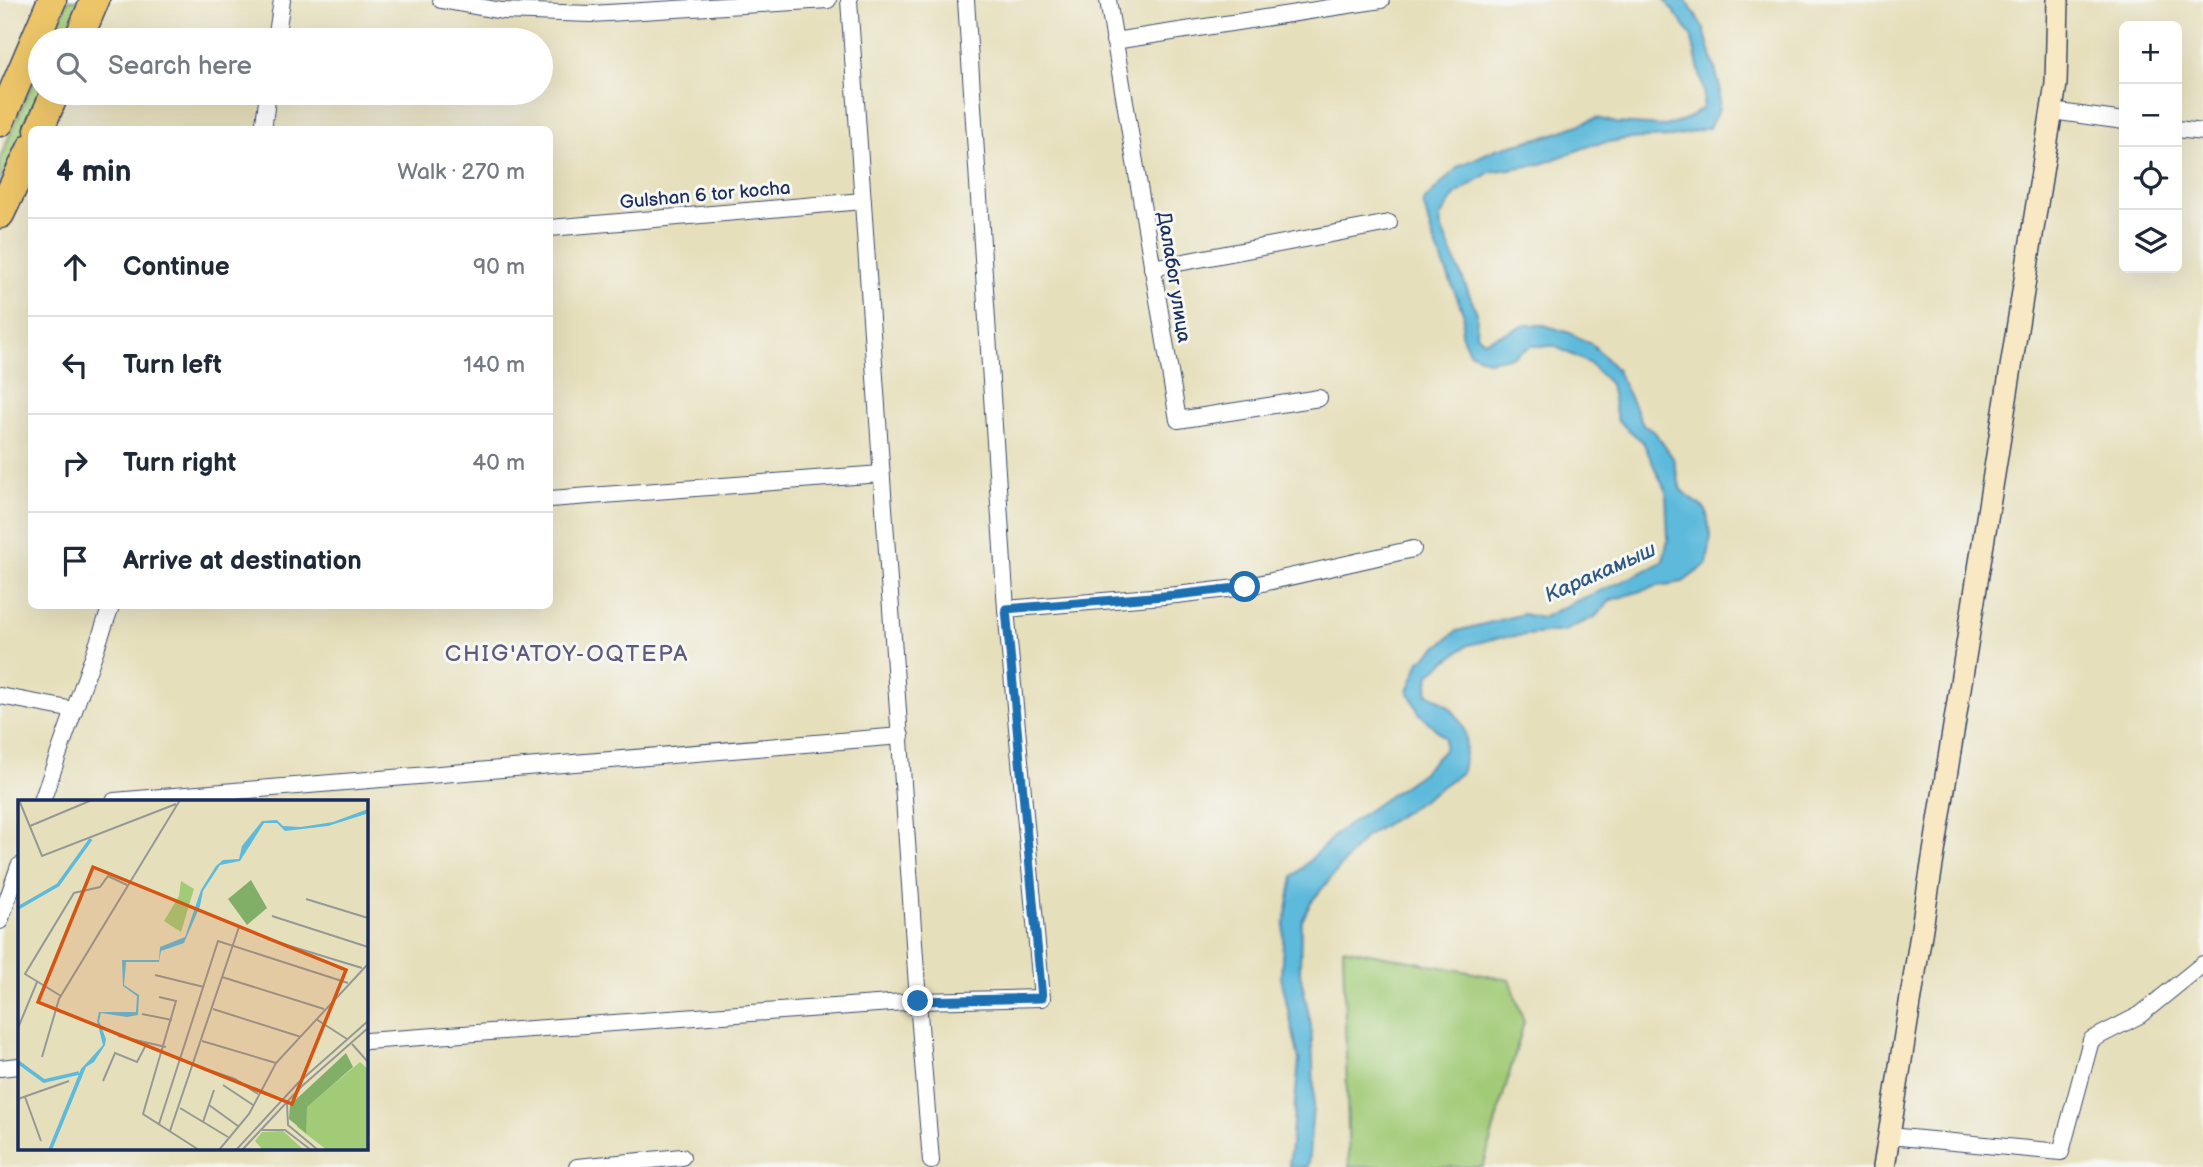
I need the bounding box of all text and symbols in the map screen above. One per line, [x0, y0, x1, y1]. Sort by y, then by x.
map controls [2119, 21, 2182, 273]
button: + [2119, 21, 2182, 84]
search box [28, 28, 553, 105]
icon: search [52, 48, 90, 86]
text: Search here [108, 51, 252, 82]
button: − [2119, 84, 2182, 147]
button: locate [2119, 147, 2182, 210]
text: 4 min [56, 154, 131, 190]
text: Walk · 270 m [397, 158, 525, 186]
street label: Gulshan 6 tor kocha [619, 177, 792, 214]
street label: Далабог улица [1152, 210, 1195, 344]
button: layers [2119, 210, 2182, 273]
icon: ahead [56, 248, 94, 286]
text: Continue [123, 252, 230, 283]
text: 90 m [473, 253, 525, 281]
icon: left [56, 346, 94, 384]
text: Turn left [123, 350, 222, 381]
text: 140 m [463, 351, 525, 379]
icon: right [56, 444, 94, 482]
text: Turn right [123, 448, 236, 479]
text: 40 m [472, 449, 525, 477]
water label: Каракамыш [1541, 537, 1660, 608]
icon: arrive [56, 542, 94, 580]
text: Arrive at destination [123, 546, 362, 577]
route start [1229, 571, 1260, 602]
district label: CHIG'ATOY-OQTEPA [445, 640, 689, 668]
inset map [18, 800, 368, 1150]
route end [902, 985, 933, 1016]

